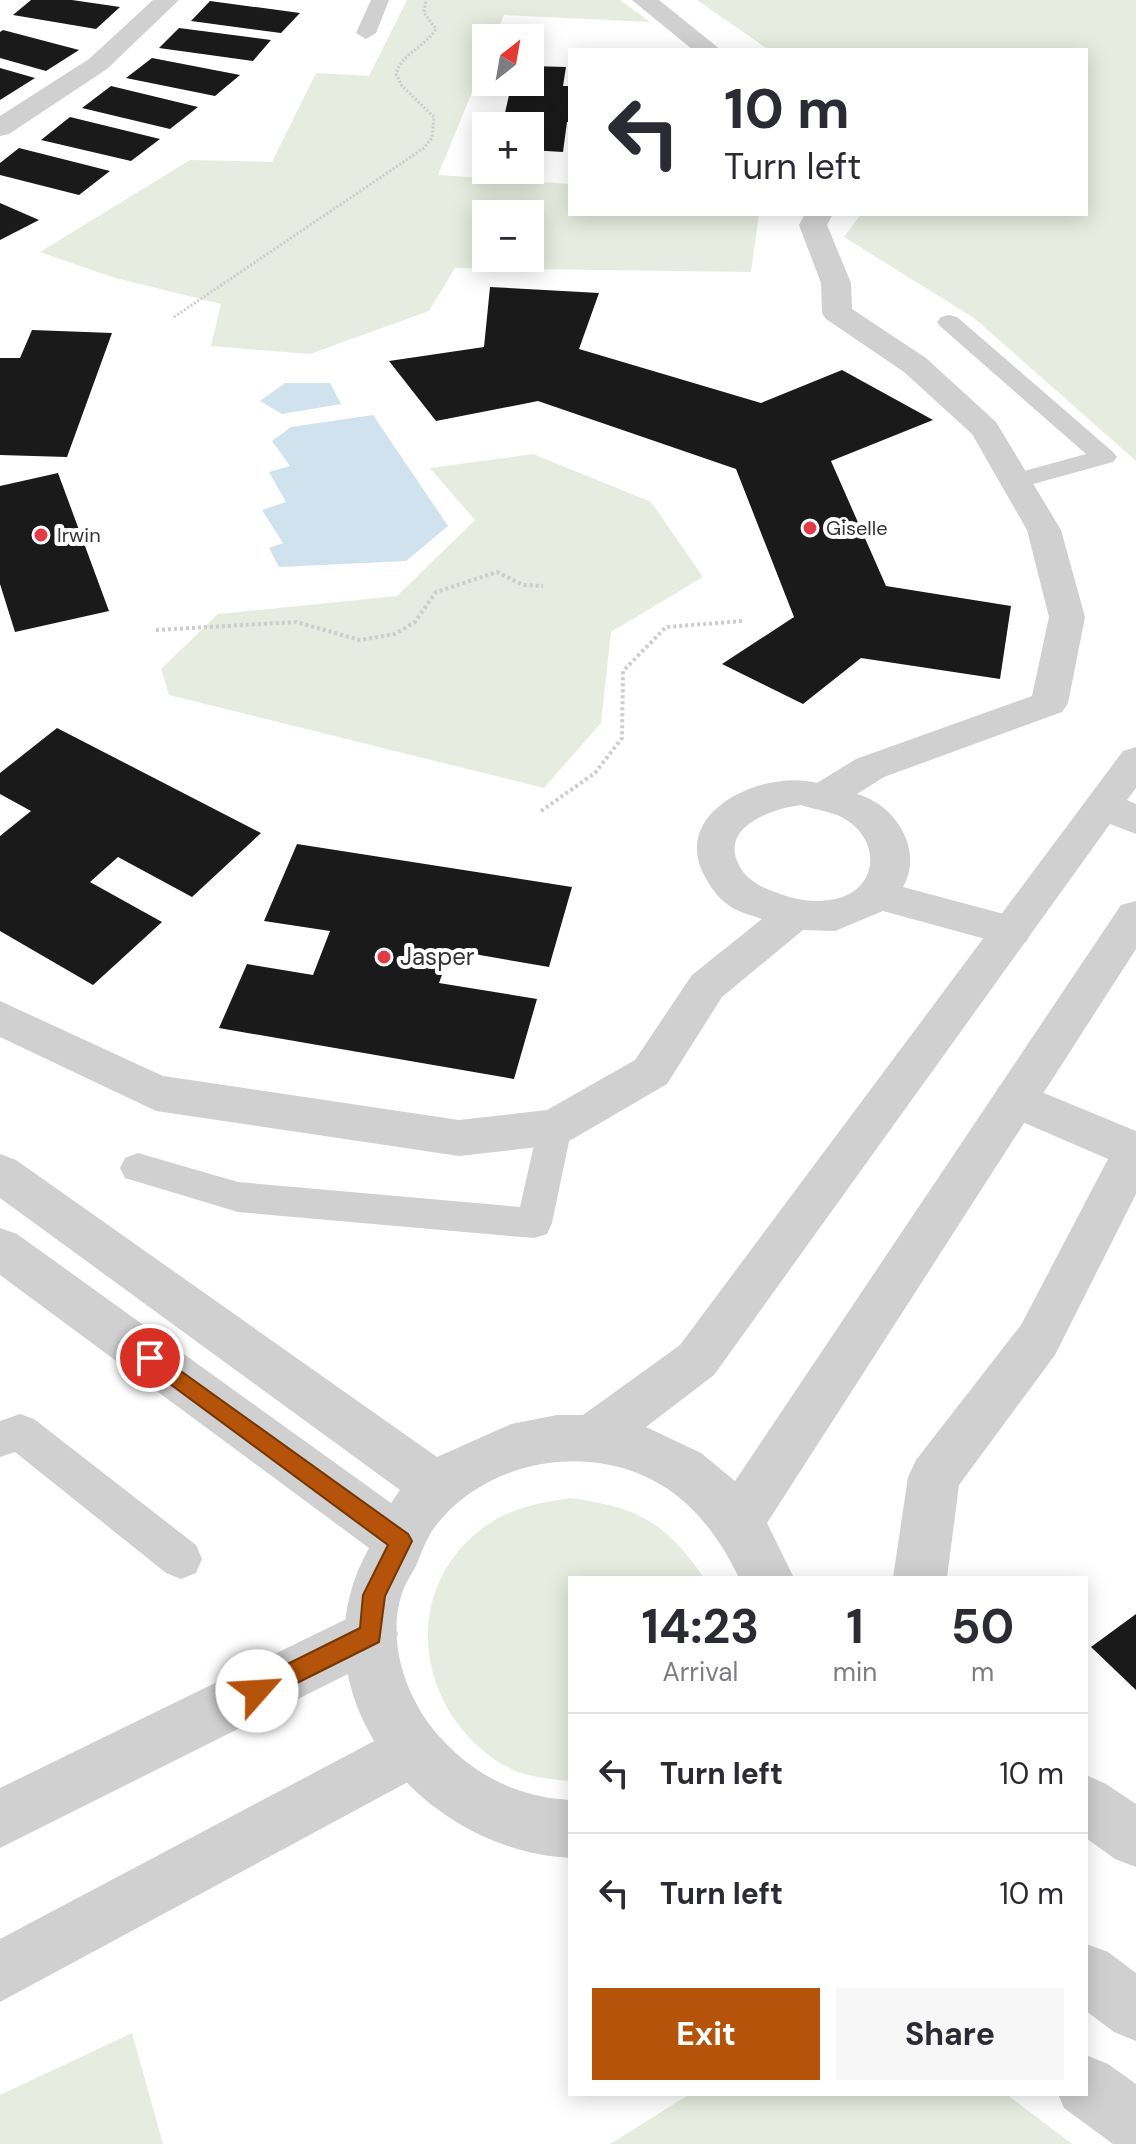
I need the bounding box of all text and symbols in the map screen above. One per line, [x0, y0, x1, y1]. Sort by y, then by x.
north arrow [472, 24, 544, 96]
map controls [472, 24, 544, 272]
text: 10 m [724, 72, 850, 145]
icon: left [592, 80, 696, 184]
button: + [472, 112, 544, 184]
text: Turn left [724, 143, 861, 190]
button: − [472, 200, 544, 272]
place label: Giselle [826, 515, 888, 541]
marker: Giselle [801, 519, 819, 537]
place label: Irwin [57, 522, 101, 548]
marker: Irwin [32, 526, 50, 544]
place label: Jasper [400, 941, 475, 972]
marker: Jasper [375, 948, 393, 966]
pin [116, 1324, 184, 1392]
icon: arrive [128, 1336, 172, 1380]
text: 14:23 [642, 1595, 759, 1658]
text: 1 [846, 1595, 864, 1658]
text: 50 [951, 1595, 1014, 1658]
position arrow [215, 1649, 299, 1733]
text: Arrival [662, 1655, 738, 1689]
text: min [833, 1655, 877, 1689]
text: m [971, 1655, 994, 1689]
icon: left [592, 1751, 636, 1795]
text: Turn left [660, 1754, 783, 1793]
text: 10 m [999, 1754, 1064, 1793]
icon: left [592, 1871, 636, 1915]
text: Turn left [660, 1874, 783, 1913]
text: 10 m [999, 1874, 1064, 1913]
button: Exit [592, 1988, 820, 2080]
button: Share [836, 1988, 1064, 2080]

